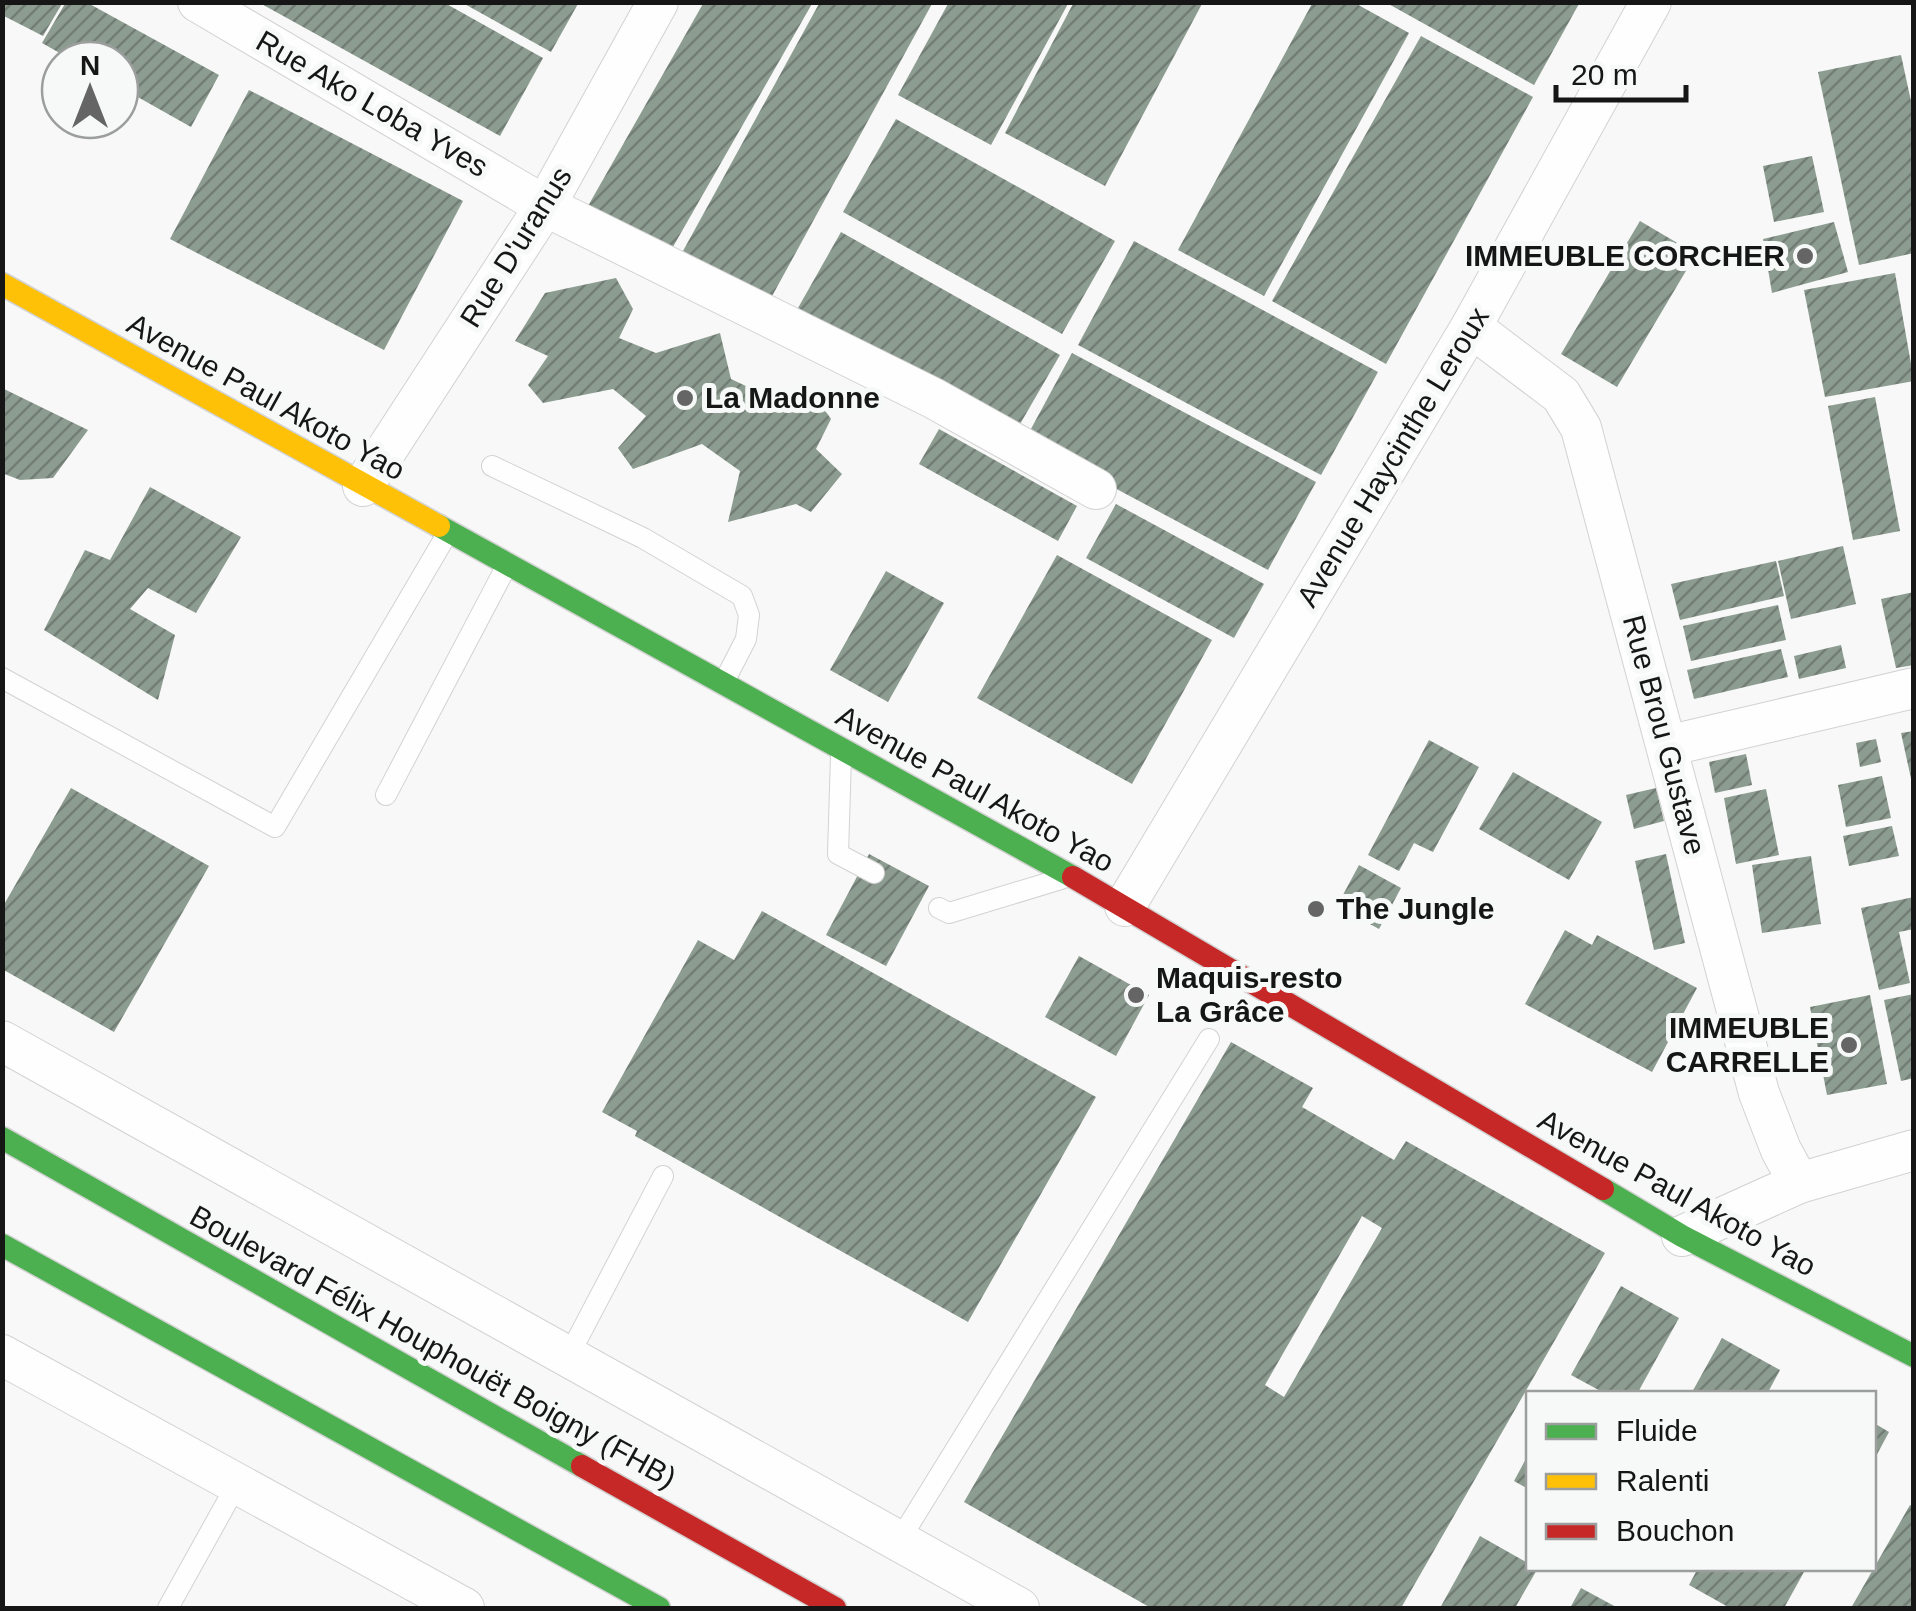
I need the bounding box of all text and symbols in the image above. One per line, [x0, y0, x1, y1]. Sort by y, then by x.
street label: Rue Ako Loba Yves [251, 24, 494, 183]
north arrow [40, 40, 140, 140]
scale bar [1556, 40, 1686, 102]
text: N [80, 50, 100, 81]
text: 20 m [1571, 58, 1638, 91]
street label: Rue D'uranus [453, 161, 578, 333]
place label: IMMEUBLE CORCHER [1465, 239, 1785, 272]
marker: IMMEUBLE CORCHER [1794, 245, 1816, 267]
street label: Avenue Haycinthe Leroux [1290, 301, 1495, 612]
street label: Avenue Paul Akoto Yao [122, 307, 411, 487]
place label: La Madonne [705, 381, 880, 414]
marker: La Madonne [674, 387, 696, 409]
street label: Rue Brou Gustave [1617, 611, 1712, 858]
street label: Avenue Paul Akoto Yao [831, 699, 1120, 879]
place label: The Jungle [1336, 892, 1494, 925]
marker: The Jungle [1305, 898, 1327, 920]
place label: Maquis-resto La Grâce [1156, 961, 1343, 1028]
marker: Maquis-resto La Grâce [1125, 984, 1147, 1006]
place label: IMMEUBLE CARRELLE [1666, 1011, 1829, 1078]
marker: IMMEUBLE CARRELLE [1838, 1034, 1860, 1056]
street label: Avenue Paul Akoto Yao [1533, 1103, 1822, 1283]
street label: Boulevard Félix Houphouët Boigny (FHB) [185, 1199, 682, 1494]
legend [1526, 1391, 1876, 1571]
text: Fluide [1616, 1414, 1698, 1447]
text: Ralenti [1616, 1464, 1709, 1497]
text: Bouchon [1616, 1514, 1734, 1547]

